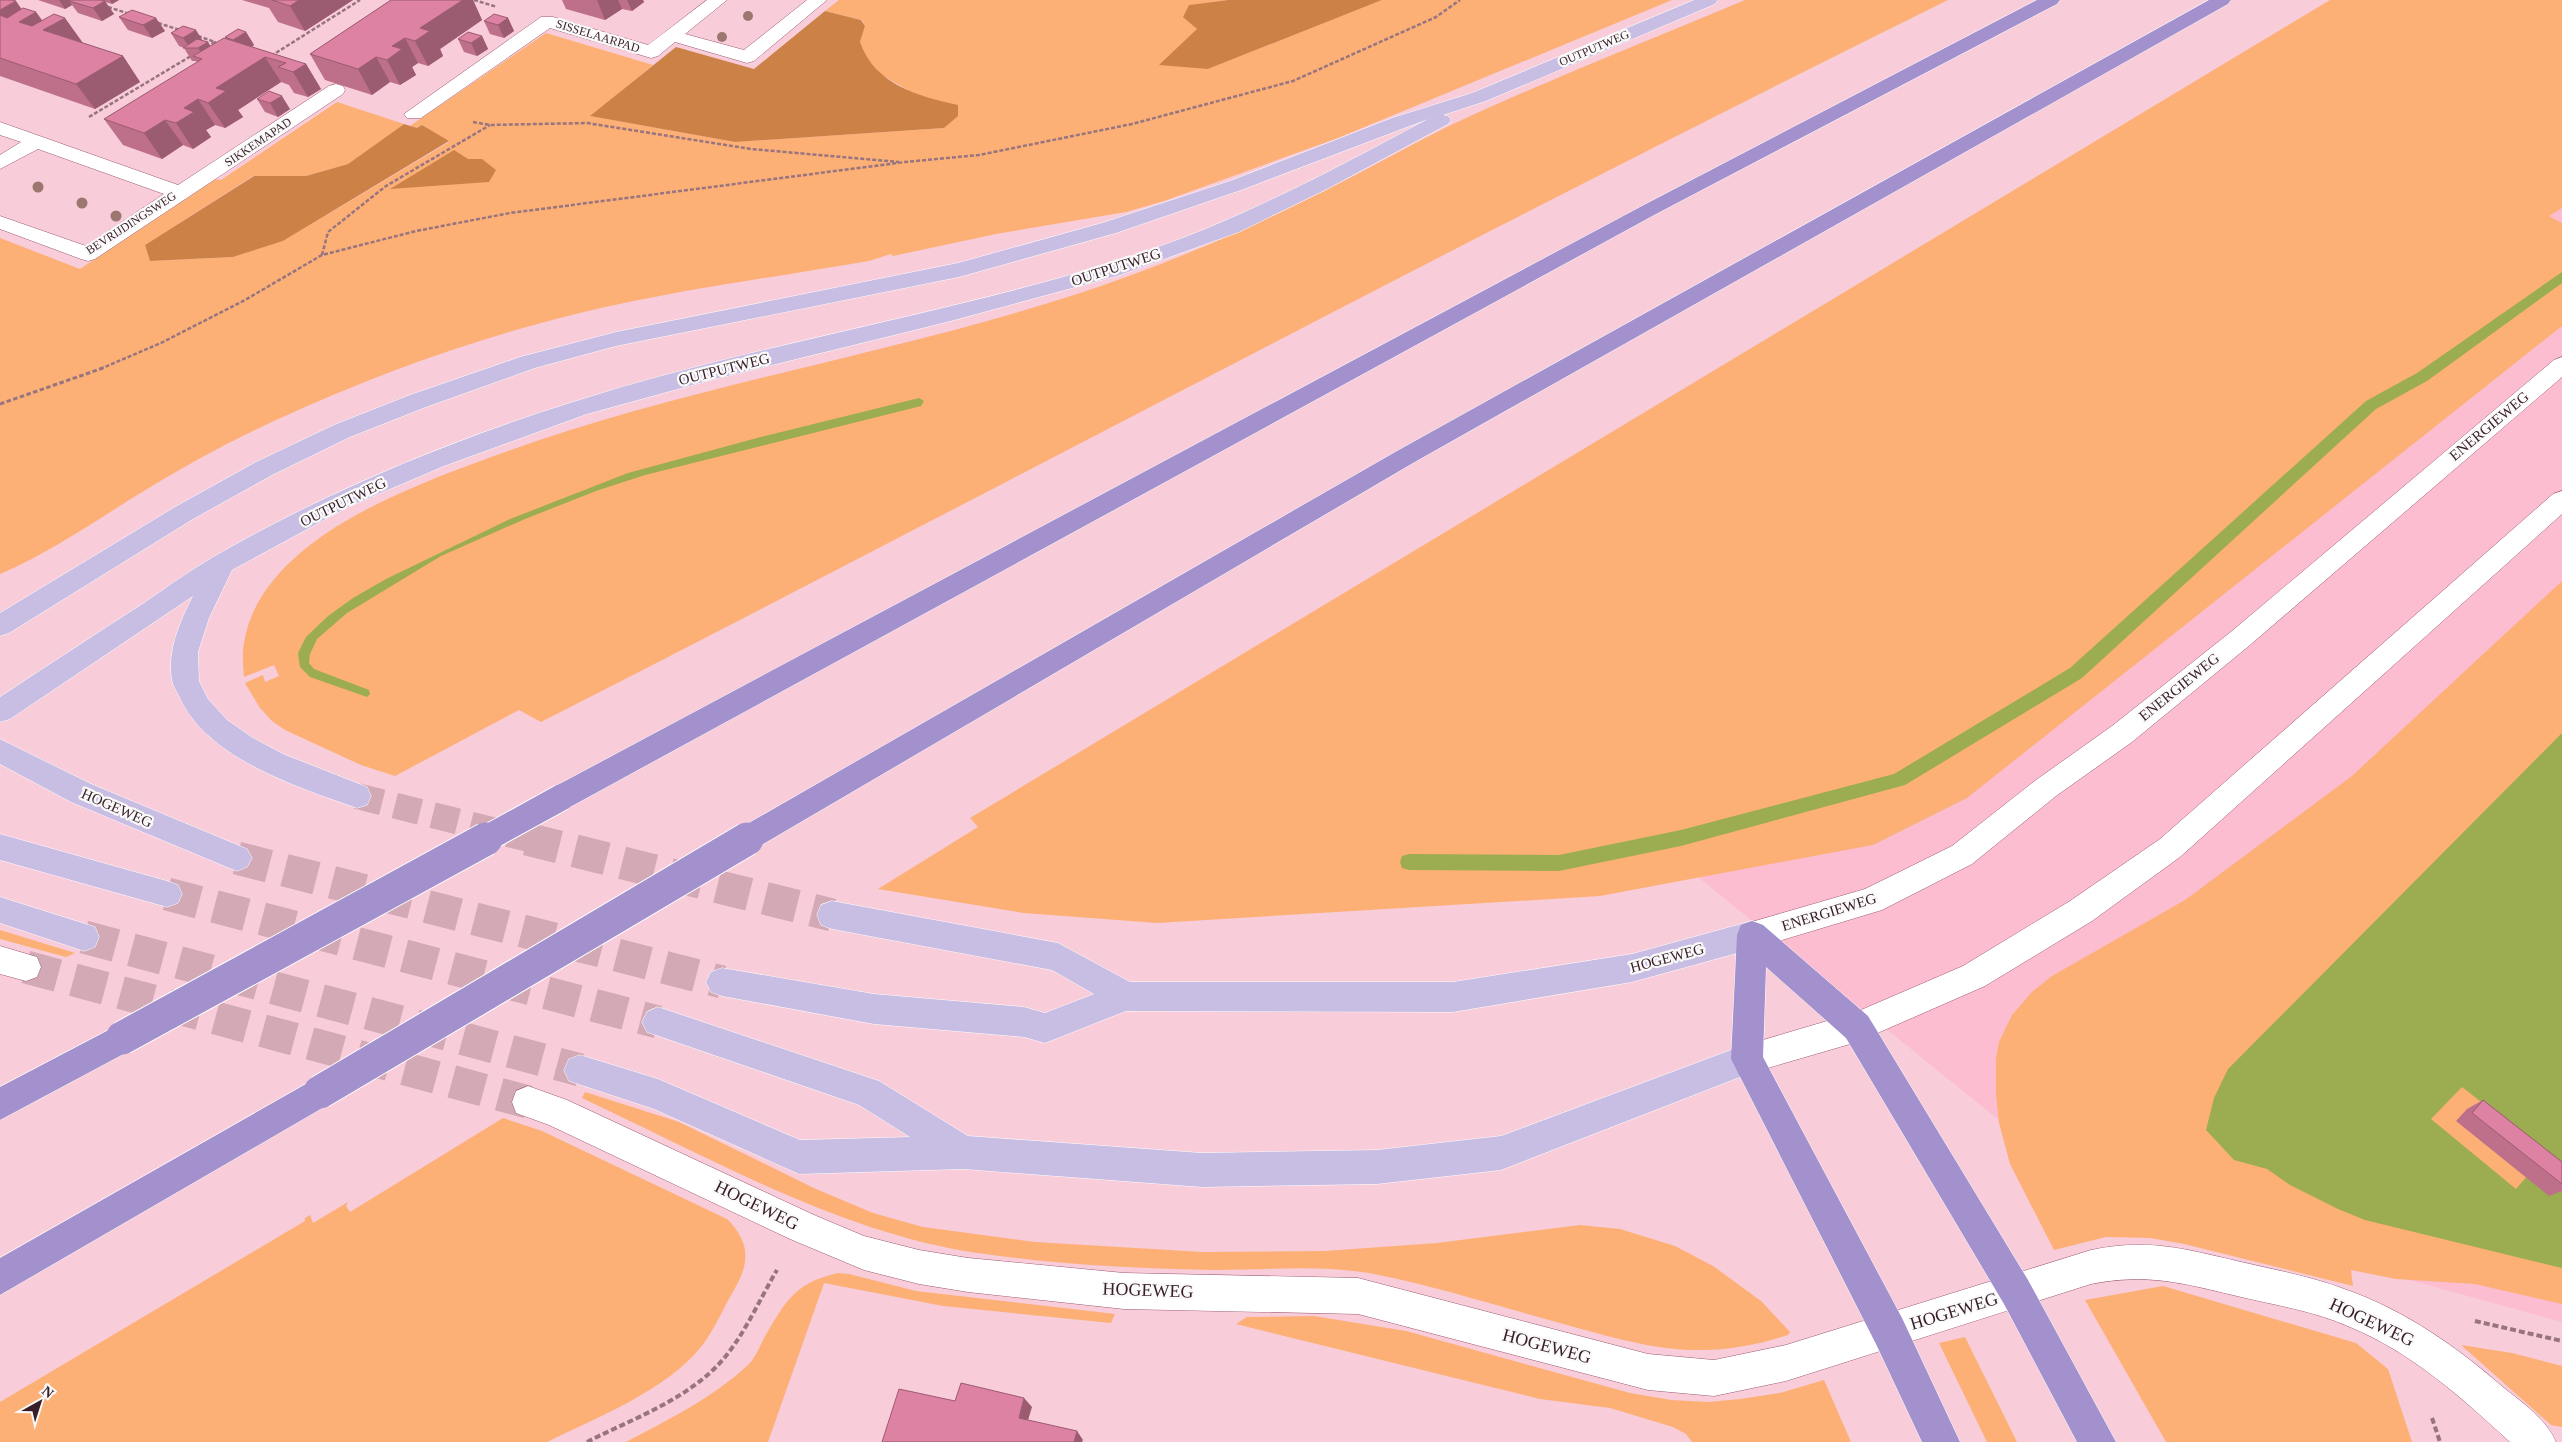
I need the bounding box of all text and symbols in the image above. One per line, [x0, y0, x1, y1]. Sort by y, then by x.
street label: SISSELAARPAD [554, 17, 642, 55]
street label: OUTPUTWEG [1557, 27, 1631, 69]
street label: SIKKEMAPAD [222, 114, 294, 169]
street label: BEVRIJDINGSWEG [83, 188, 179, 257]
street label: OUTPUTWEG [1069, 245, 1163, 289]
street label: OUTPUTWEG [677, 350, 771, 388]
street label: ENERGIEWEG [2446, 388, 2532, 464]
street label: OUTPUTWEG [298, 474, 389, 530]
street label: ENERGIEWEG [2136, 650, 2222, 724]
street label: HOGEWEG [79, 785, 155, 831]
street label: ENERGIEWEG [1780, 890, 1879, 934]
street label: HOGEWEG [1628, 940, 1706, 976]
street label: HOGEWEG [712, 1176, 802, 1234]
street label: HOGEWEG [1102, 1278, 1194, 1302]
street label: HOGEWEG [1908, 1288, 2000, 1334]
street label: HOGEWEG [2327, 1294, 2417, 1350]
street label: HOGEWEG [1500, 1325, 1594, 1367]
north arrow [15, 1377, 65, 1427]
text: N [39, 1383, 57, 1401]

